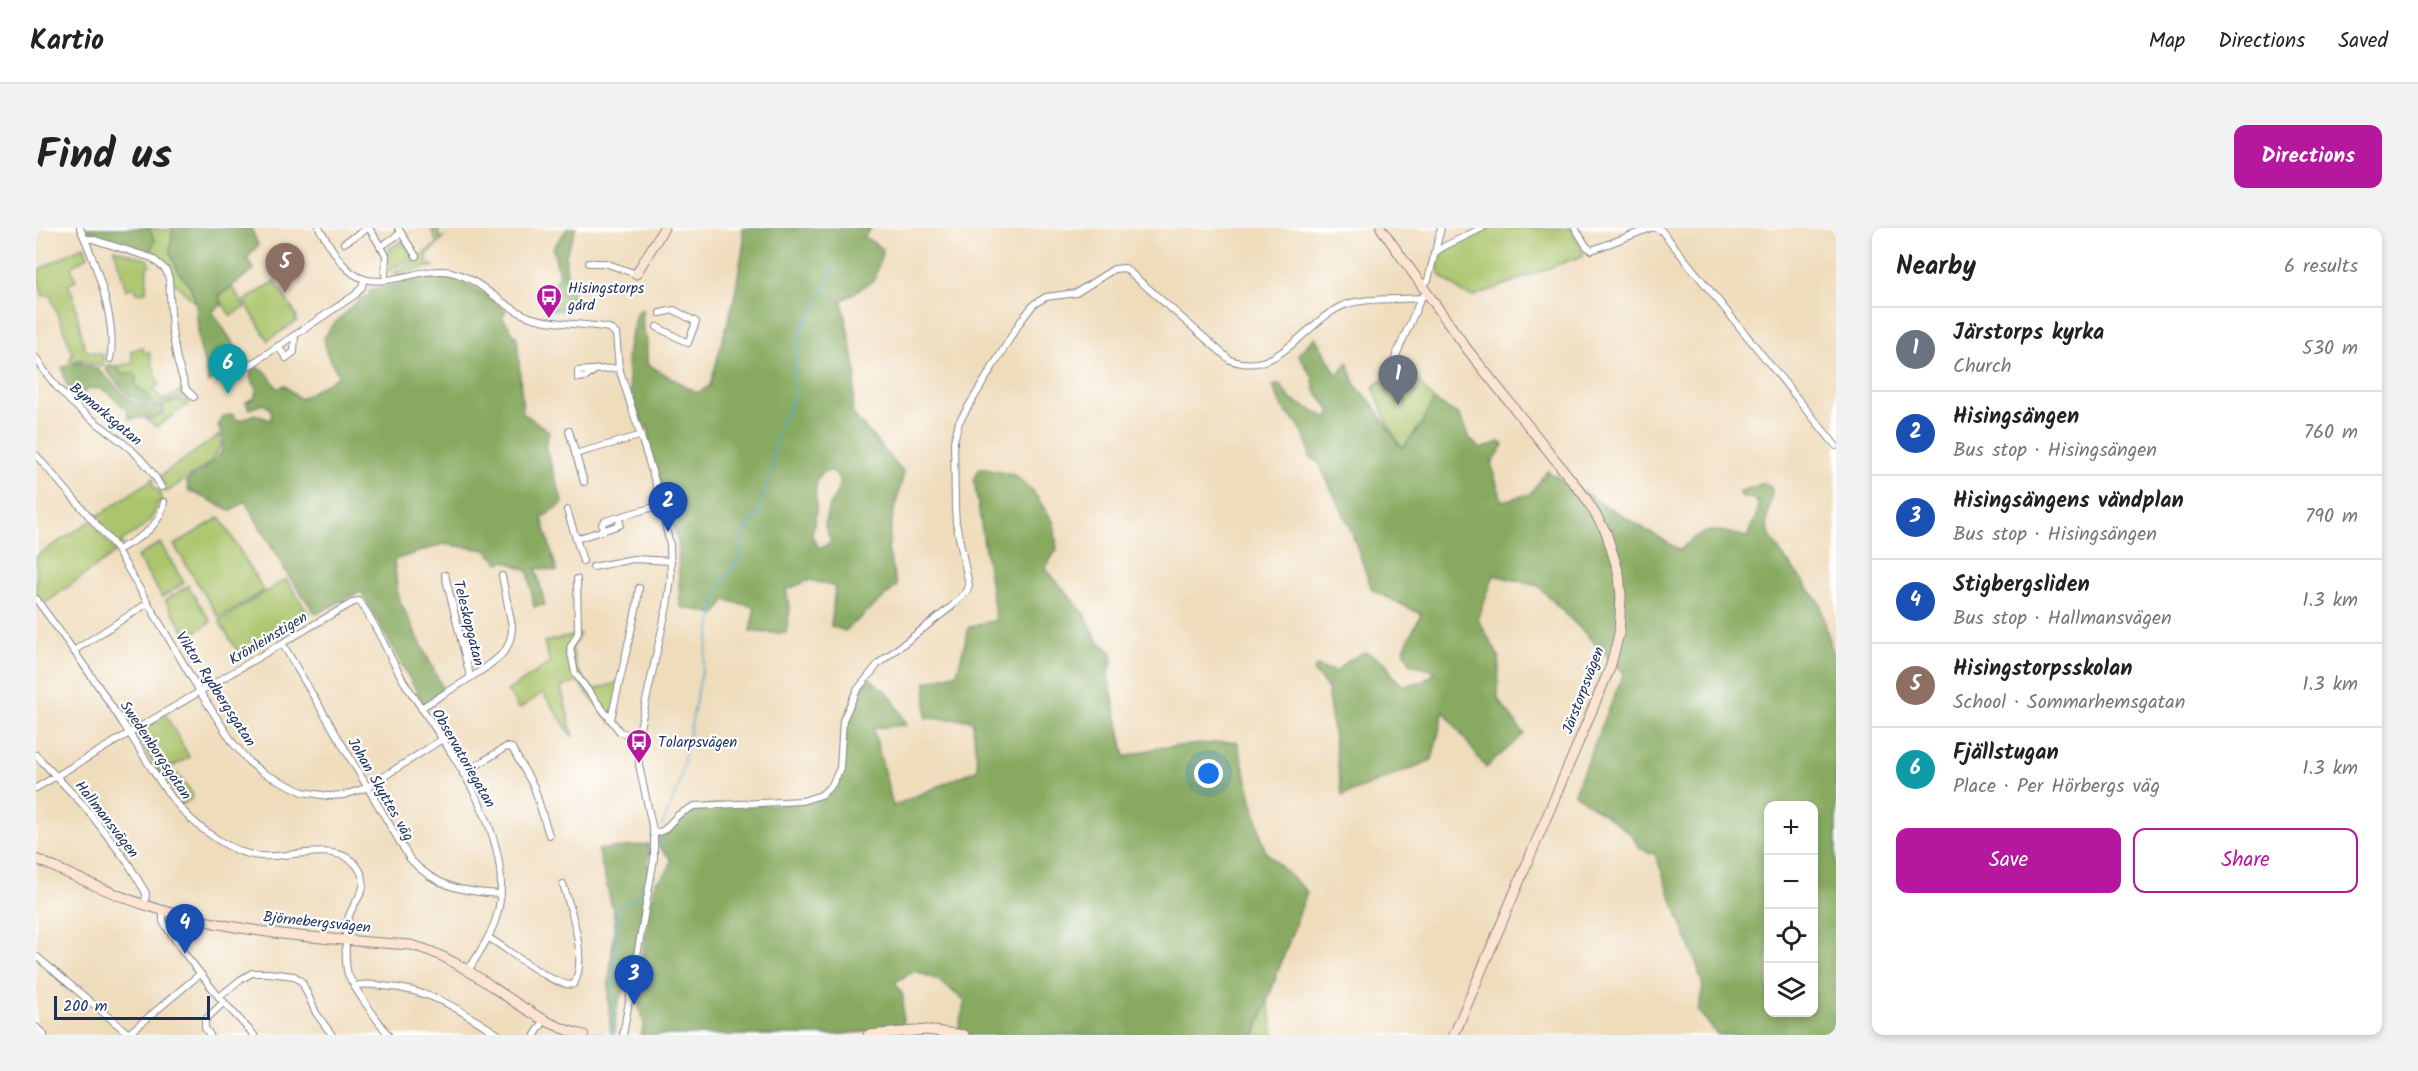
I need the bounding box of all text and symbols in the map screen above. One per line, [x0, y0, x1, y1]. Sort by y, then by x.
text: Kartio [30, 19, 104, 64]
text: Map [2149, 25, 2185, 58]
text: Directions [2218, 25, 2305, 58]
text: Saved [2338, 25, 2388, 58]
text: Find us [36, 123, 172, 190]
button: Directions [2234, 125, 2382, 188]
pin: 5 [266, 244, 304, 293]
text: Nearby [1896, 246, 1976, 288]
text: 6 results [2284, 251, 2358, 283]
place label: Hisingstorps gård [567, 277, 645, 318]
bus stop icon: Hisingstorps gård [534, 282, 564, 320]
text: Järstorps kyrka [1953, 316, 2104, 351]
text: 1 [1912, 333, 1919, 365]
text: 530 m [2302, 333, 2358, 365]
pin: 6 [208, 344, 248, 394]
text: Church [1953, 351, 2012, 383]
pin: 1 [1378, 356, 1418, 405]
street label: Bymarksgatan [64, 377, 147, 453]
text: Hisingsängen [1953, 400, 2079, 435]
text: 2 [1910, 417, 1921, 449]
text: 760 m [2304, 417, 2358, 449]
text: Bus stop · Hisingsängen [1953, 435, 2157, 467]
pin: 2 [648, 482, 688, 532]
text: Hisingsängens vändplan [1953, 484, 2184, 519]
text: 3 [1910, 501, 1921, 533]
text: 790 m [2305, 501, 2358, 533]
text: Bus stop · Hisingsängen [1953, 519, 2157, 551]
text: Stigbergsliden [1953, 568, 2090, 603]
street label: Teleskopgatan [446, 578, 490, 669]
text: 4 [1910, 585, 1921, 617]
text: 1.3 km [2302, 585, 2358, 617]
text: Bus stop · Hallmansvägen [1953, 603, 2172, 635]
street label: Krönleinstigen [225, 606, 313, 672]
street label: Viktor Rydbergsgatan [169, 627, 262, 752]
street label: Järstorpsvägen [1556, 643, 1612, 738]
text: Hisingstorpsskolan [1953, 652, 2133, 687]
text: 5 [1910, 669, 1921, 701]
text: 1.3 km [2302, 669, 2358, 701]
text: School · Sommarhemsgatan [1953, 687, 2185, 719]
street label: Swedenborgsgatan [113, 696, 197, 805]
street label: Observatoriegatan [425, 704, 501, 813]
bus stop icon: Tolarpsvägen [624, 727, 654, 765]
place label: Tolarpsvägen [658, 731, 737, 755]
street label: Johan Skyttes väg [341, 733, 420, 846]
text: Fjällstugan [1953, 736, 2059, 771]
text: 6 [1910, 753, 1921, 785]
text: 1.3 km [2302, 753, 2358, 785]
your location [1194, 759, 1223, 788]
text: Place · Per Hörbergs väg [1953, 771, 2160, 803]
street label: Hallmansvägen [68, 776, 144, 864]
map controls [1764, 801, 1818, 1017]
button: + [1764, 801, 1818, 855]
button: Save [1896, 828, 2121, 893]
button: Share [2133, 828, 2358, 893]
button: − [1764, 855, 1818, 909]
pin: 4 [166, 904, 204, 954]
street label: Björnebergsvägen [262, 905, 372, 941]
button: locate [1764, 909, 1818, 963]
pin: 3 [614, 956, 654, 1005]
button: layers [1764, 963, 1818, 1017]
scale bar [54, 993, 210, 1020]
text: 200 m [63, 994, 107, 1019]

